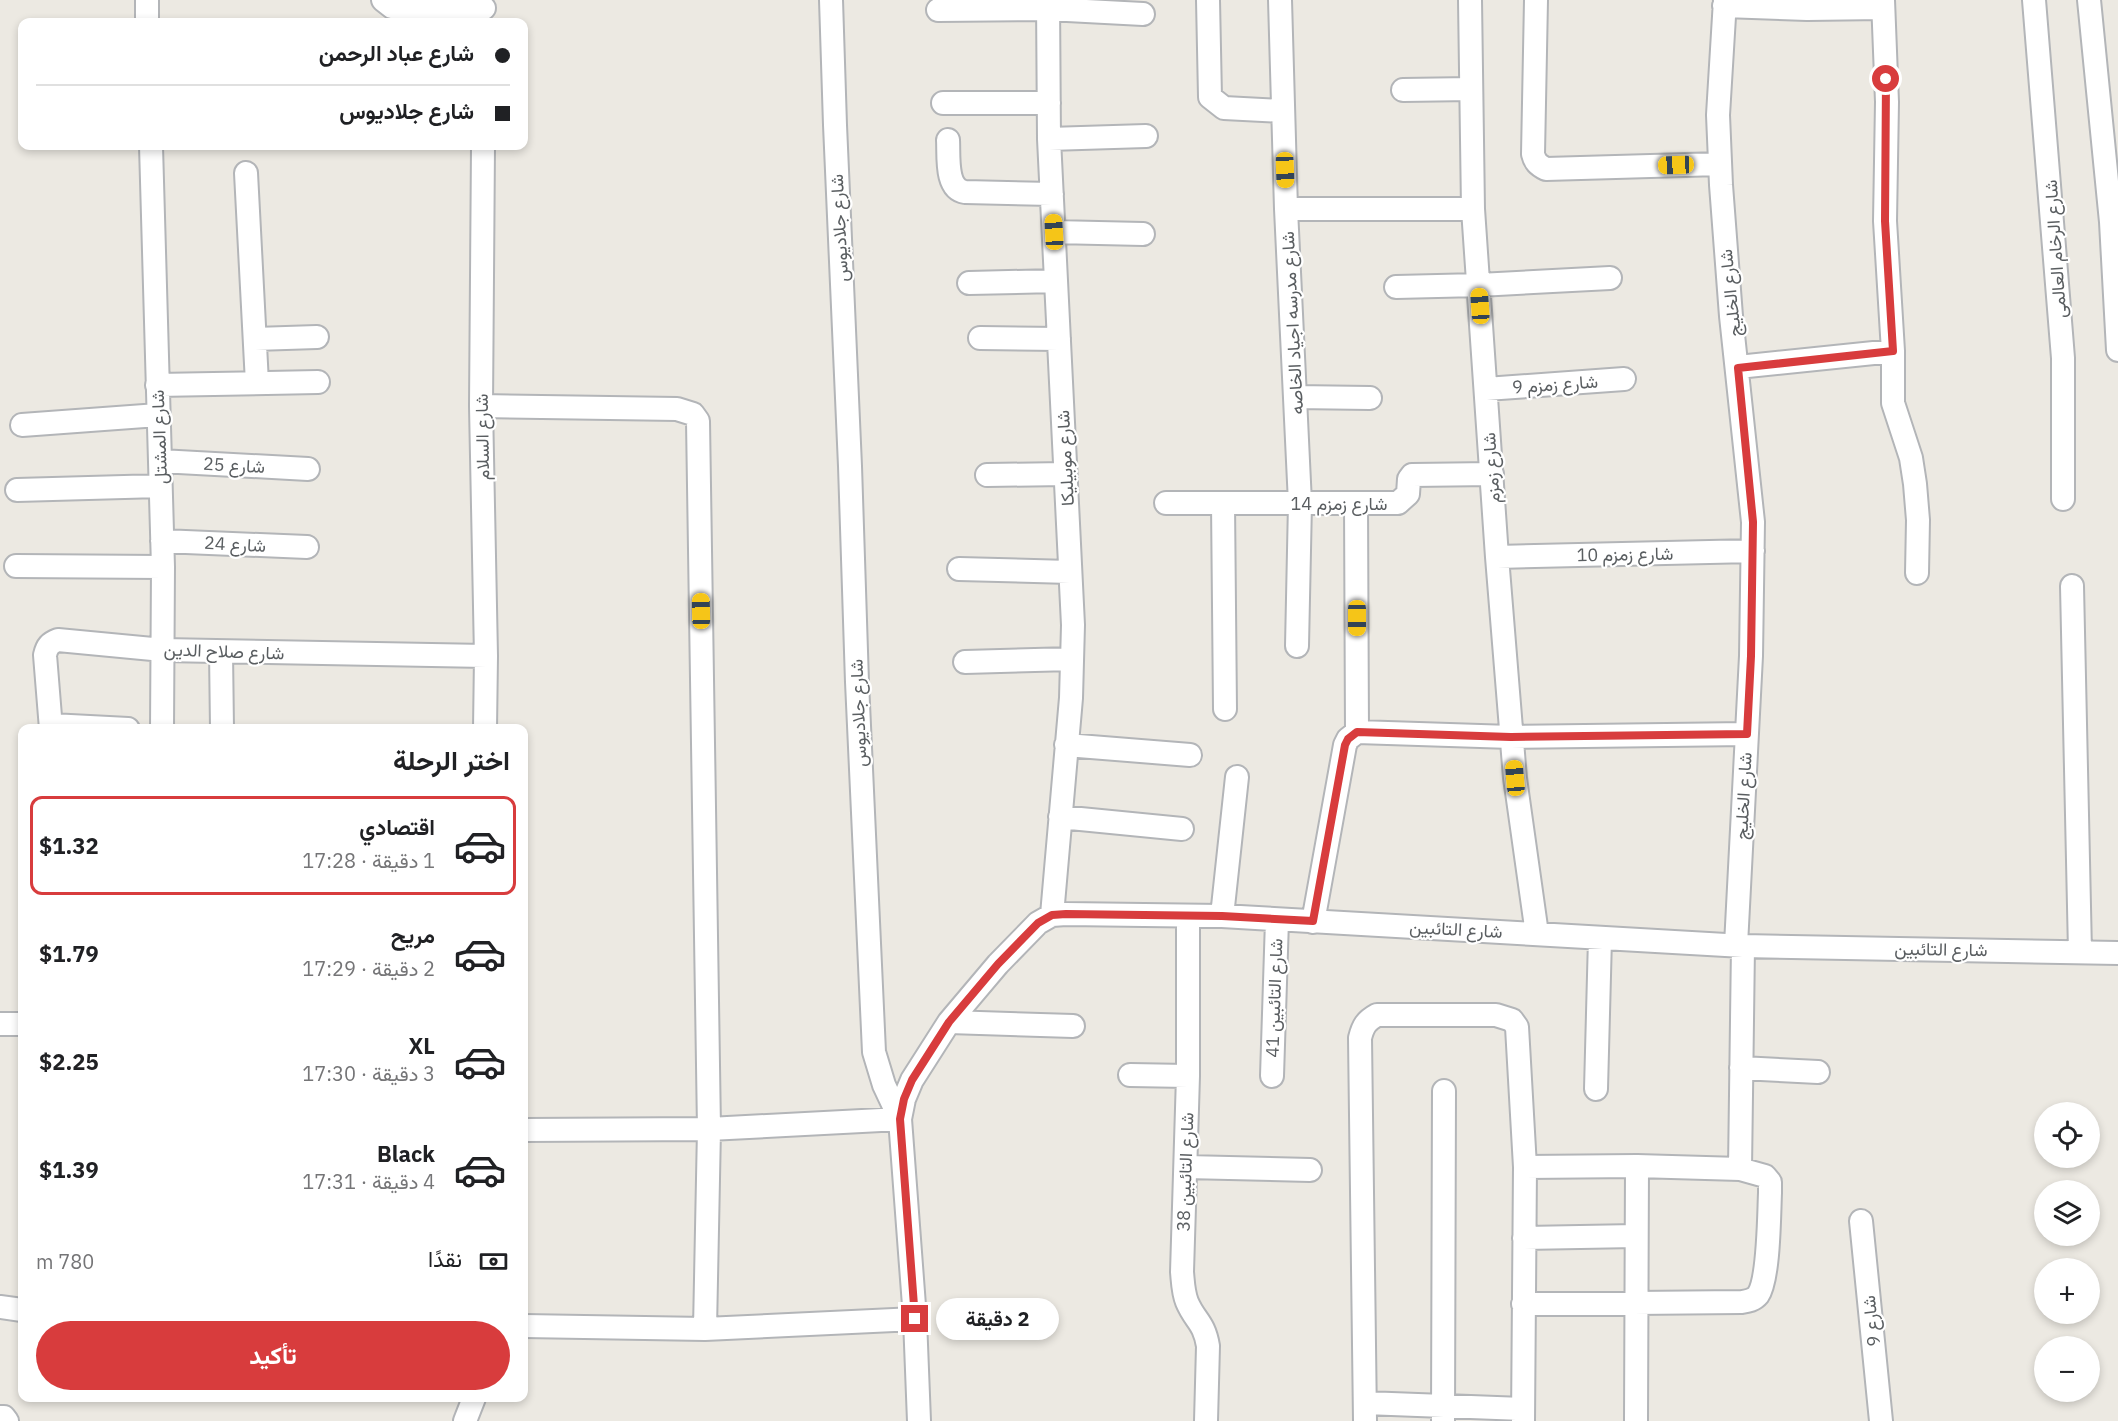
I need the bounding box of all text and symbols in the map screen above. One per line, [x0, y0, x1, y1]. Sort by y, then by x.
text: شارع عباد الرحمن [319, 38, 474, 67]
route start [1872, 65, 1899, 92]
text: شارع جلاديوس [339, 96, 474, 125]
car [1275, 152, 1295, 188]
car [1658, 155, 1694, 175]
street label: شارع جلاديوس [825, 174, 854, 282]
street label: شارع الرخام العالمى [2039, 179, 2072, 319]
car [1044, 214, 1064, 250]
street label: شارع مدرسه اجياد الخاصه [1276, 231, 1309, 415]
street label: شارع الخليج [1714, 248, 1747, 338]
car [1470, 287, 1490, 325]
street label: شارع زمزم 9 [1511, 370, 1599, 399]
street label: شارع المشتل [146, 389, 173, 485]
street label: شارع السلام [470, 394, 495, 480]
street label: شارع موبيليكا [1051, 409, 1080, 507]
street label: شارع زمزم [1477, 432, 1506, 504]
street label: شارع 25 [202, 452, 266, 479]
street label: شارع زمزم 14 [1291, 492, 1387, 516]
street label: شارع 24 [203, 531, 267, 558]
street label: شارع زمزم 10 [1576, 542, 1674, 567]
car [692, 593, 710, 629]
car [1348, 600, 1366, 636]
street label: شارع صلاح الدين [163, 637, 285, 666]
street label: شارع جلاديوس [845, 659, 872, 767]
text: اختر الرحلة [393, 742, 510, 777]
street label: شارع الخليج [1729, 752, 1758, 840]
car [1504, 759, 1526, 797]
text: اقتصادي [359, 812, 435, 841]
icon: car [453, 819, 507, 873]
text: $1.32 [39, 831, 99, 860]
text: 1 دقيقة · 17:28 [302, 847, 435, 874]
street label: شارع التائبين [1409, 915, 1503, 944]
text: مريح [391, 920, 435, 949]
icon: car [453, 927, 507, 981]
street label: شارع التائبين [1894, 937, 1988, 962]
street label: شارع التائبين 41 [1260, 938, 1289, 1058]
text: $1.79 [39, 939, 99, 968]
text: 2 دقيقة · 17:29 [302, 955, 435, 982]
text: XL [409, 1031, 435, 1060]
icon: car [453, 1035, 507, 1089]
text: $2.25 [39, 1047, 99, 1076]
text: 3 دقيقة · 17:30 [302, 1060, 435, 1087]
map controls [2034, 1102, 2100, 1402]
button: locate [2034, 1102, 2100, 1168]
street label: شارع التائبين 38 [1171, 1112, 1200, 1232]
text: Black [377, 1139, 435, 1168]
icon: car [453, 1143, 507, 1197]
text: $1.39 [39, 1155, 99, 1184]
text: 4 دقيقة · 17:31 [302, 1168, 435, 1195]
button: layers [2034, 1180, 2100, 1246]
text: نقدًا [428, 1244, 462, 1273]
icon: cash [477, 1245, 510, 1278]
text: 780 m [36, 1248, 94, 1275]
button: + [2034, 1258, 2100, 1324]
street label: شارع 9 [1857, 1294, 1886, 1348]
callout: 2 دقيقة [936, 1298, 1059, 1340]
route end [901, 1305, 928, 1332]
text: 2 دقيقة [966, 1305, 1029, 1332]
button: تأكيد [36, 1321, 510, 1390]
button: − [2034, 1336, 2100, 1402]

